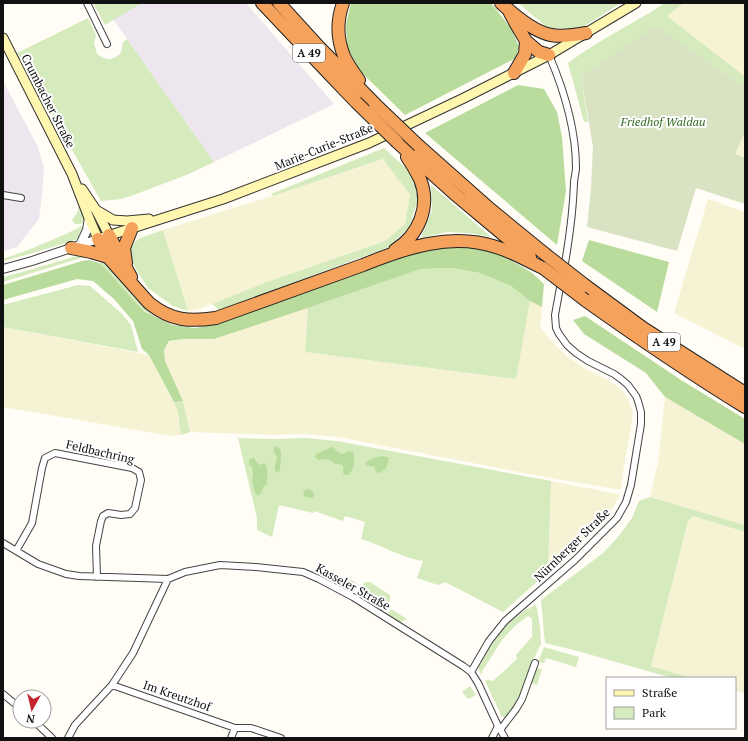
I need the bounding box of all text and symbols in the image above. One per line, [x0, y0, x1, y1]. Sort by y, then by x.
road number: A 49 [293, 44, 325, 62]
street label: Crumbacher Straße [18, 51, 79, 150]
park label: Friedhof Waldau [619, 114, 706, 129]
street label: Marie-Curie-Straße [272, 120, 375, 173]
road number: A 49 [648, 333, 680, 351]
street label: Feldbachring [64, 436, 136, 467]
street label: Nürnberger Straße [531, 505, 613, 585]
street label: Kasseler Straße [313, 560, 393, 613]
street label: Im Kreutzhof [141, 677, 214, 714]
legend [606, 677, 736, 729]
text: Straße [642, 685, 677, 700]
north arrow [12, 689, 52, 729]
text: Park [642, 705, 667, 720]
text: N [25, 711, 36, 726]

